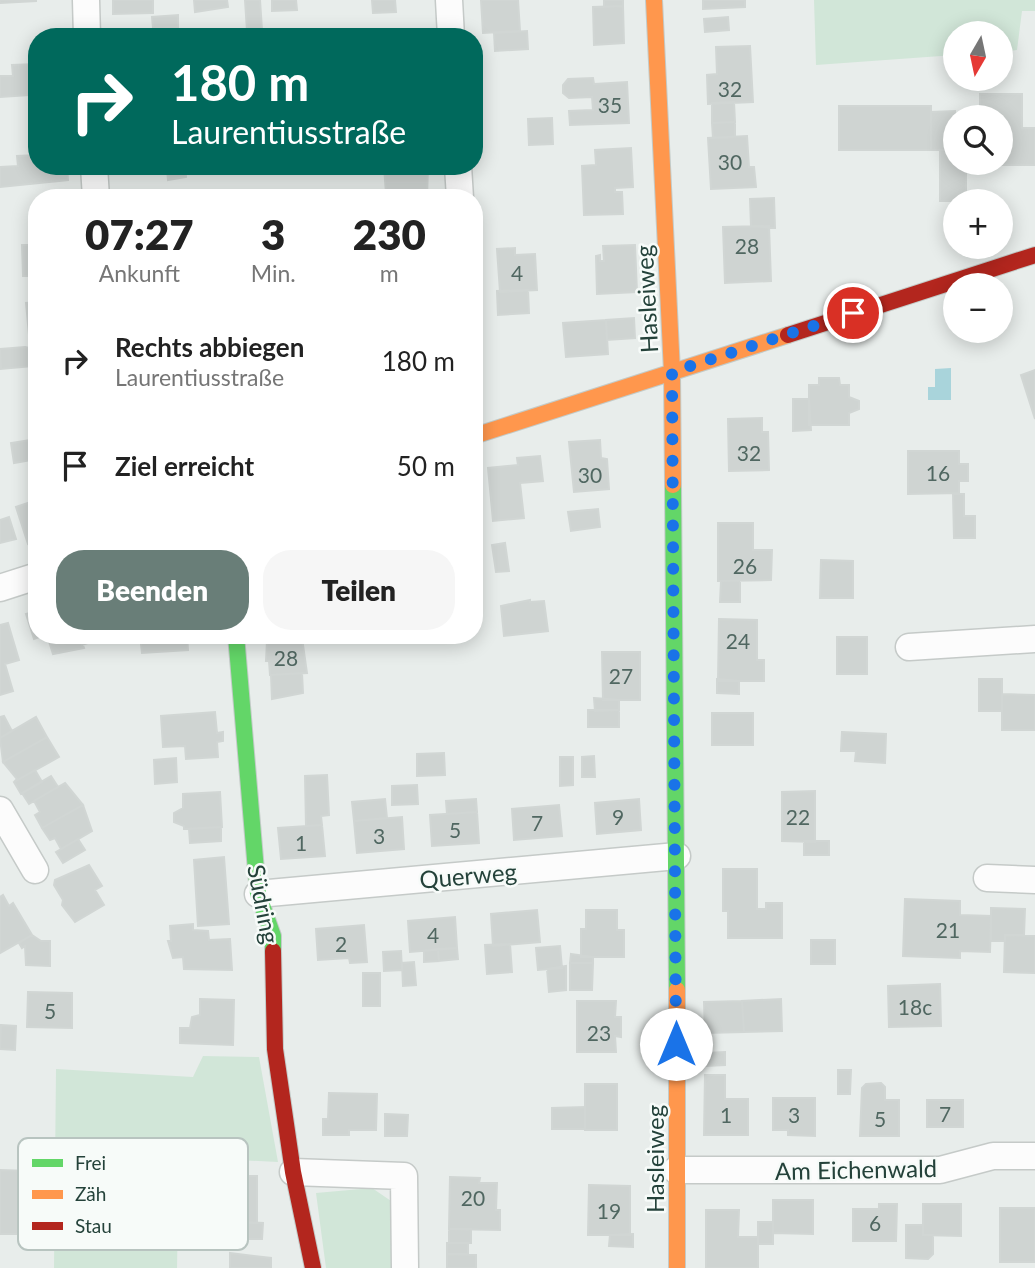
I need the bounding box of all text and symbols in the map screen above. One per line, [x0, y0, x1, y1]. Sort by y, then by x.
north arrow [943, 21, 1013, 91]
map controls [943, 21, 1013, 343]
text: 180 m [171, 53, 309, 111]
icon: right [56, 56, 147, 147]
house number: 32 [718, 76, 742, 101]
house number: 35 [598, 92, 622, 117]
button: search [943, 105, 1013, 175]
text: Laurentiusstraße [171, 112, 406, 151]
house number: 30 [718, 149, 742, 174]
button: + [943, 189, 1013, 259]
text: 07:27 [85, 209, 194, 259]
text: 3 [261, 209, 285, 259]
text: 230 [353, 209, 426, 259]
house number: 28 [735, 233, 759, 258]
street label: Hasleiweg [629, 244, 663, 354]
text: Ankunft [99, 259, 180, 287]
text: Min. [251, 259, 296, 287]
text: m [380, 259, 399, 287]
house number: 4 [511, 260, 523, 285]
button: − [943, 273, 1013, 343]
pin [823, 283, 883, 343]
icon: arrive [834, 294, 872, 332]
text: Rechts abbiegen [115, 331, 304, 363]
icon: right [56, 342, 94, 380]
text: 180 m [382, 345, 455, 377]
text: Laurentiusstraße [115, 363, 284, 391]
house number: 32 [737, 440, 761, 465]
icon: arrive [56, 447, 94, 485]
text: Ziel erreicht [115, 450, 254, 482]
text: 50 m [397, 450, 455, 482]
house number: 16 [926, 460, 950, 485]
house number: 30 [578, 462, 602, 487]
button: Beenden [56, 550, 249, 630]
button: Teilen [263, 550, 455, 630]
house number: 26 [733, 553, 757, 578]
house number: 24 [726, 628, 750, 653]
house number: 28 [274, 645, 298, 670]
house number: 27 [609, 663, 633, 688]
house number: 9 [612, 804, 624, 829]
house number: 22 [786, 804, 810, 829]
house number: 7 [531, 810, 543, 835]
house number: 5 [449, 817, 461, 842]
house number: 3 [373, 823, 385, 848]
house number: 1 [295, 830, 307, 855]
street label: Querweg [418, 856, 518, 894]
street label: Südring [242, 862, 286, 946]
house number: 21 [936, 917, 960, 942]
house number: 4 [427, 922, 439, 947]
house number: 2 [335, 931, 347, 956]
house number: 18c [898, 994, 932, 1019]
house number: 5 [44, 998, 56, 1023]
position arrow [639, 1007, 713, 1081]
house number: 23 [587, 1020, 611, 1045]
house number: 7 [939, 1101, 951, 1126]
house number: 1 [720, 1102, 732, 1127]
house number: 3 [788, 1102, 800, 1127]
street label: Hasleiweg [640, 1105, 669, 1213]
house number: 5 [874, 1106, 886, 1131]
legend [18, 1138, 248, 1250]
text: Frei [75, 1151, 106, 1174]
street label: Am Eichenwald [775, 1153, 937, 1185]
text: Zäh [75, 1182, 106, 1205]
house number: 20 [461, 1185, 485, 1210]
house number: 19 [597, 1198, 621, 1223]
house number: 6 [869, 1210, 881, 1235]
text: Stau [75, 1214, 112, 1237]

